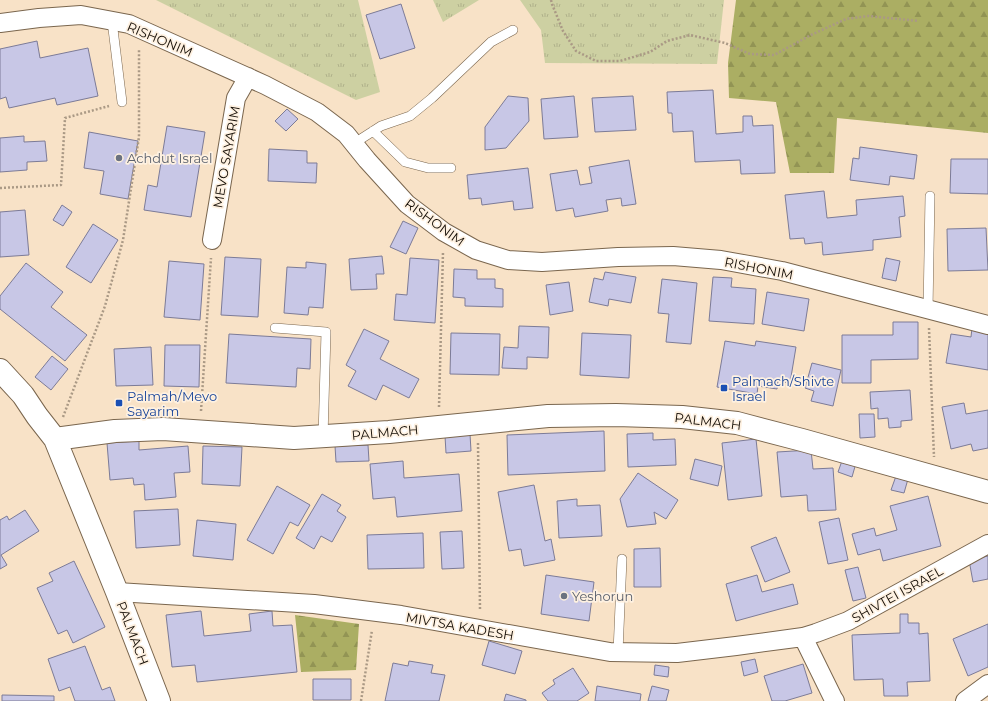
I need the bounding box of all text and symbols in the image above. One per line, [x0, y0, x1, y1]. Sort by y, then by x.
street label: RISHONIM [125, 18, 195, 60]
street label: MEVO SAYARIM [209, 105, 243, 209]
place label: Achdut Israel [127, 150, 212, 166]
marker: Achdut Israel [114, 153, 124, 163]
street label: RISHONIM [402, 195, 468, 249]
street label: RISHONIM [723, 253, 795, 283]
place label: Palmach/Shivte Israel [732, 373, 834, 404]
marker: Palmach/Shivte Israel [719, 383, 729, 393]
place label: Palmah/Mevo Sayarim [127, 388, 217, 419]
marker: Palmah/Mevo Sayarim [114, 398, 124, 408]
street label: PALMACH [674, 409, 742, 433]
street label: PALMACH [351, 421, 419, 443]
street label: SHIVTEI ISRAEL [849, 562, 946, 626]
place label: Yeshorun [572, 588, 633, 604]
marker: Yeshorun [559, 591, 569, 601]
street label: PALMACH [114, 599, 152, 667]
street label: MIVTSA KADESH [405, 609, 515, 643]

